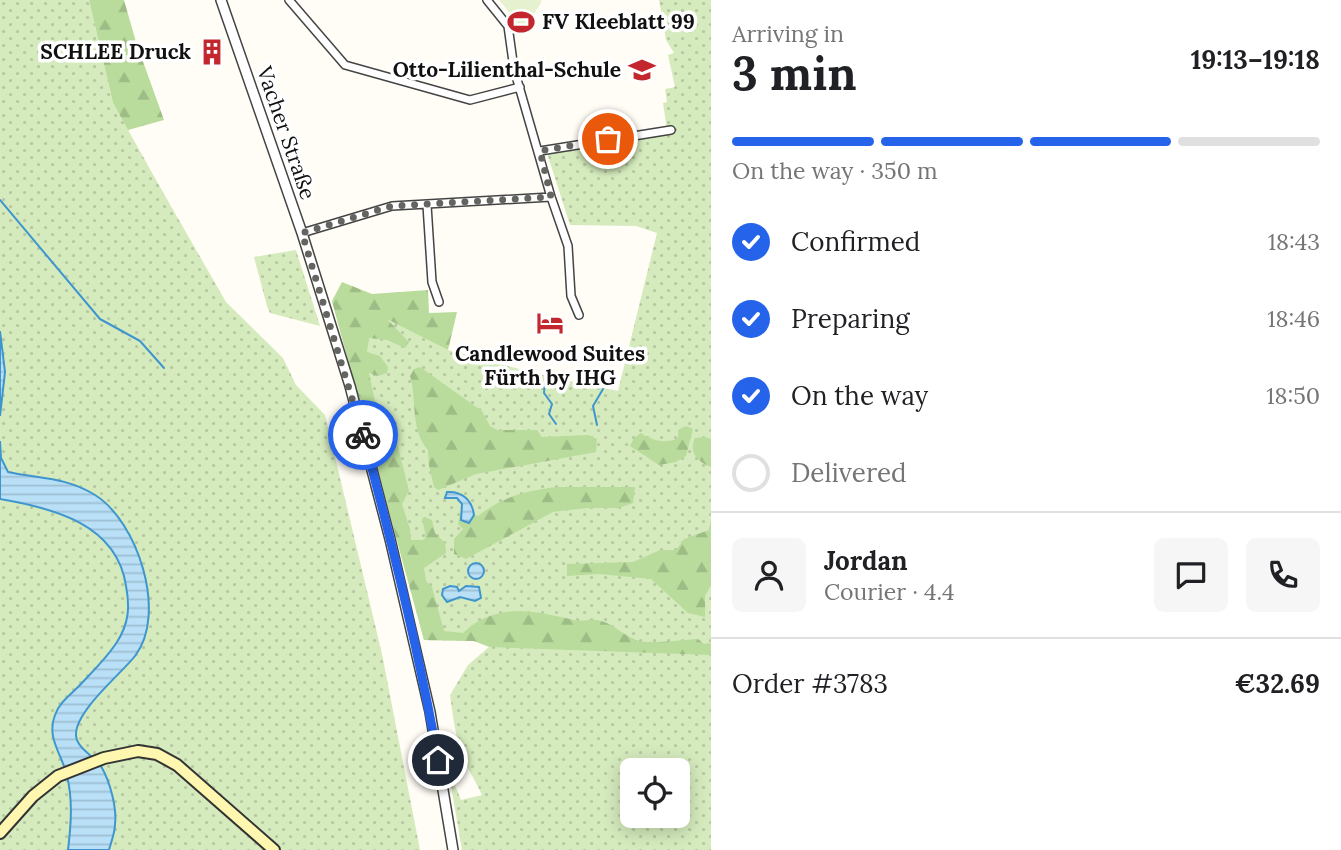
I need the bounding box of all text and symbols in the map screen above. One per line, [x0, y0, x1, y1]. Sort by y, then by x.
sports icon: FV Kleeblatt 99 [506, 7, 536, 37]
place label: FV Kleeblatt 99 [542, 8, 695, 35]
text: Arriving in [732, 19, 844, 48]
building icon: SCHLEE Druck [197, 37, 227, 67]
place label: SCHLEE Druck [40, 38, 192, 65]
text: 19:13–19:18 [1191, 43, 1320, 76]
text: 3 min [732, 44, 857, 103]
school or university icon: Otto-Lilienthal-Schule [627, 55, 657, 85]
place label: Otto-Lilienthal-Schule [393, 56, 621, 83]
street label: Vacher Straße [251, 62, 322, 203]
pin [578, 109, 638, 169]
icon: bag [589, 120, 627, 158]
text: On the way · 350 m [732, 156, 938, 185]
icon: check [732, 223, 770, 261]
text: Confirmed [791, 225, 920, 258]
text: 18:43 [1268, 227, 1320, 256]
icon: check [732, 300, 770, 338]
text: Preparing [791, 302, 910, 335]
text: 18:46 [1267, 304, 1320, 333]
hotel icon: Candlewood Suites Fürth by IHG [535, 308, 565, 338]
place label: Candlewood Suites Fürth by IHG [455, 340, 645, 391]
icon: check [732, 377, 770, 415]
text: On the way [791, 379, 928, 412]
text: 18:50 [1266, 381, 1320, 410]
courier [328, 400, 398, 470]
icon: bike [344, 416, 382, 454]
text: Delivered [791, 456, 907, 489]
button: person [732, 538, 806, 612]
button: chat [1154, 538, 1228, 612]
button: phone [1246, 538, 1320, 612]
text: Jordan [824, 544, 908, 577]
text: Courier · 4.4 [824, 577, 955, 606]
text: Order #3783 [732, 667, 888, 700]
text: €32.69 [1235, 667, 1320, 700]
pin [408, 730, 468, 790]
icon: home [419, 741, 457, 779]
map controls [620, 758, 690, 828]
button: locate [620, 758, 690, 828]

